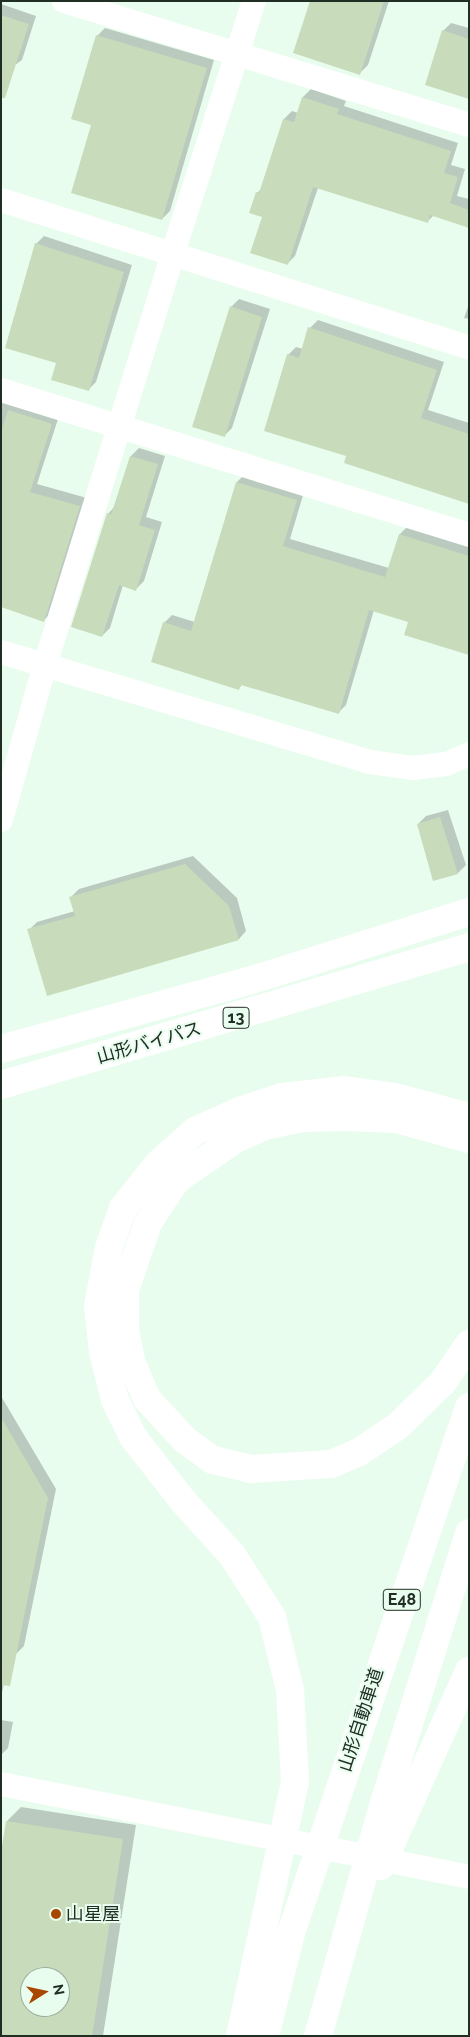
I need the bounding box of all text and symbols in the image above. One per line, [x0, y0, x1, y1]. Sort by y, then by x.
road number: 13 [222, 1004, 250, 1032]
street label: 山形バイパス [94, 1018, 204, 1068]
road number: E48 [382, 1586, 422, 1614]
street label: 山形自動車道 [334, 1665, 388, 1775]
place label: 山星屋 [66, 1903, 120, 1925]
marker: 山星屋 [50, 1908, 62, 1920]
north arrow [20, 1967, 70, 2017]
text: N [50, 1983, 68, 1996]

